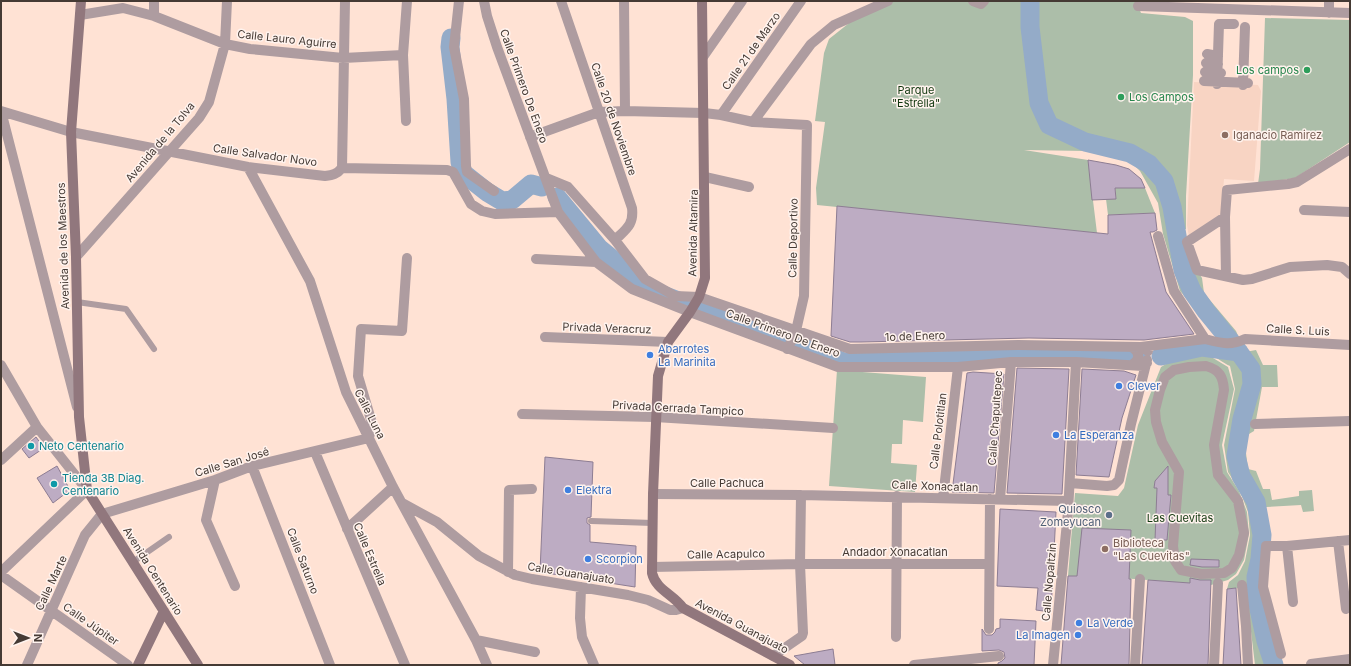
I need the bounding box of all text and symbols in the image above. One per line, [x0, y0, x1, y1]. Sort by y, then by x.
street label: Calle 21 de Marzo [719, 9, 783, 93]
street label: Calle Lauro Aguirre [237, 27, 337, 51]
street label: Calle Primero De Enero [497, 27, 551, 145]
street label: Calle 20 de Noviembre [588, 61, 640, 177]
place label: Los campos [1236, 63, 1299, 77]
marker: Los campos [1302, 65, 1312, 75]
park label: Parque "Estrella" [892, 83, 940, 110]
place label: Los Campos [1129, 90, 1194, 104]
marker: Los Campos [1116, 92, 1126, 102]
street label: Avenida de la Tolva [122, 99, 198, 185]
place label: Iganacio Ramirez [1233, 128, 1322, 142]
marker: Iganacio Ramirez [1220, 130, 1230, 140]
street label: Calle Salvador Novo [212, 141, 318, 169]
street label: Avenida de los Maestros [54, 182, 72, 310]
street label: Avenida Altamira [685, 189, 701, 277]
street label: Calle Deportivo [785, 198, 801, 278]
street label: Calle Primero De Enero [724, 306, 842, 360]
street label: Privada Veracruz [562, 319, 652, 337]
street label: Calle S. Luis [1266, 321, 1330, 339]
street label: 1o de Enero [885, 328, 946, 344]
place label: Abarrotes La Marinita [658, 342, 716, 369]
marker: Abarrotes La Marinita [645, 350, 655, 360]
street label: Calle Chapultepec [985, 370, 1005, 466]
place label: Clever [1127, 379, 1160, 393]
marker: Clever [1114, 381, 1124, 391]
street label: Calle Luna [351, 387, 389, 441]
street label: Calle Polotitlan [926, 392, 950, 470]
street label: Privada Cerrada Tampico [612, 398, 745, 418]
place label: La Esperanza [1064, 428, 1134, 442]
marker: La Esperanza [1051, 430, 1061, 440]
place label: Neto Centenario [39, 439, 124, 453]
marker: Neto Centenario [26, 441, 36, 451]
street label: Calle San José [193, 444, 271, 480]
place label: Tienda 3B Diag. Centenario [62, 471, 144, 498]
street label: Calle Pachuca [690, 476, 764, 490]
street label: Calle Xonacatlan [891, 477, 979, 495]
marker: Tienda 3B Diag. Centenario [49, 479, 59, 489]
place label: Elektra [576, 483, 612, 497]
marker: Elektra [563, 485, 573, 495]
place label: Quiosco Zomeyucan [1040, 502, 1101, 529]
marker: Quiosco Zomeyucan [1104, 510, 1114, 520]
park label: Las Cuevitas [1147, 511, 1213, 525]
street label: Calle Estrella [350, 520, 390, 588]
street label: Avenida Centenario [120, 524, 186, 618]
street label: Calle Saturno [284, 526, 322, 596]
place label: Biblioteca "Las Cuevitas" [1113, 536, 1190, 563]
street label: Calle Nopaltzin [1039, 542, 1059, 622]
marker: Biblioteca "Las Cuevitas" [1100, 544, 1110, 554]
street label: Andador Xonacatlan [842, 545, 948, 559]
street label: Calle Acapulco [687, 546, 766, 562]
place label: Scorpion [596, 552, 643, 566]
street label: Calle Marte [32, 553, 70, 613]
marker: Scorpion [583, 554, 593, 564]
street label: Calle Guanajuato [526, 559, 616, 587]
street label: Avenida Guanajuato [693, 596, 791, 657]
street label: Calle Júpiter [60, 600, 122, 648]
place label: La Verde [1087, 616, 1133, 630]
north arrow [8, 618, 48, 658]
marker: La Verde [1074, 618, 1084, 628]
place label: La Imagen [1016, 628, 1070, 642]
marker: La Imagen [1073, 630, 1083, 640]
text: N [31, 634, 45, 642]

